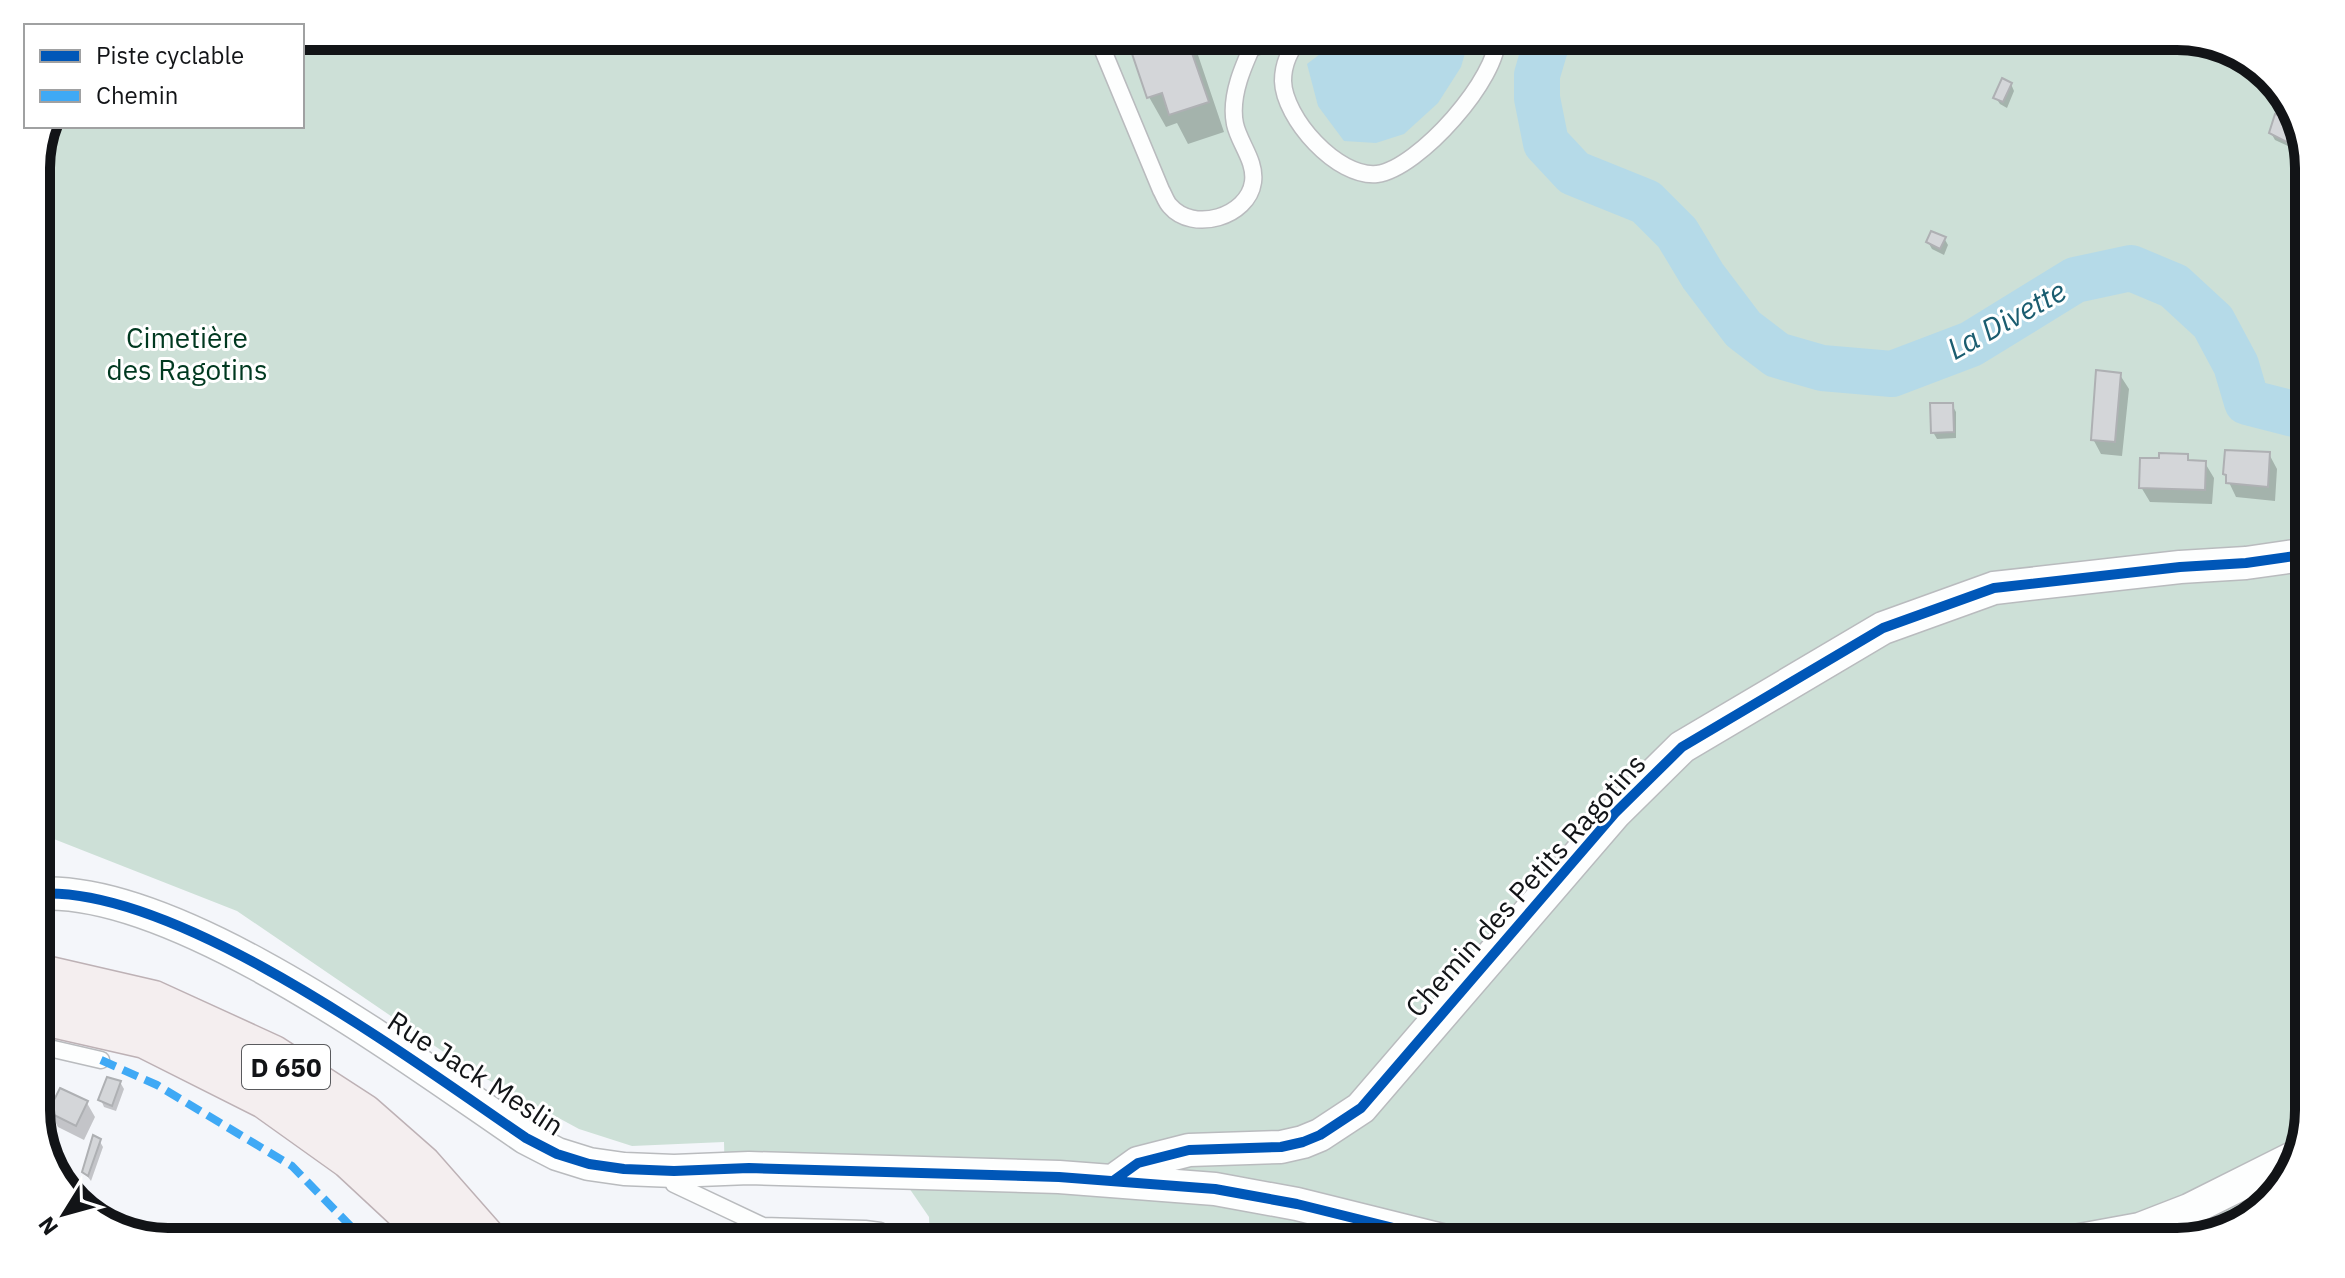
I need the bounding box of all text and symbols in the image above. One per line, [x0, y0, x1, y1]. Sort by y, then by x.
legend [24, 24, 304, 128]
text: Piste cyclable [96, 39, 244, 71]
text: Chemin [96, 79, 178, 111]
water label: La Divette [1940, 270, 2072, 368]
park label: Cimetière des Ragotins [106, 319, 268, 388]
street label: Chemin des Petits Ragotins [1397, 745, 1653, 1025]
street label: Rue Jack Meslin [381, 1002, 571, 1144]
road number: D 650 [242, 1045, 330, 1089]
north arrow [24, 1174, 104, 1254]
text: N [31, 1211, 64, 1241]

